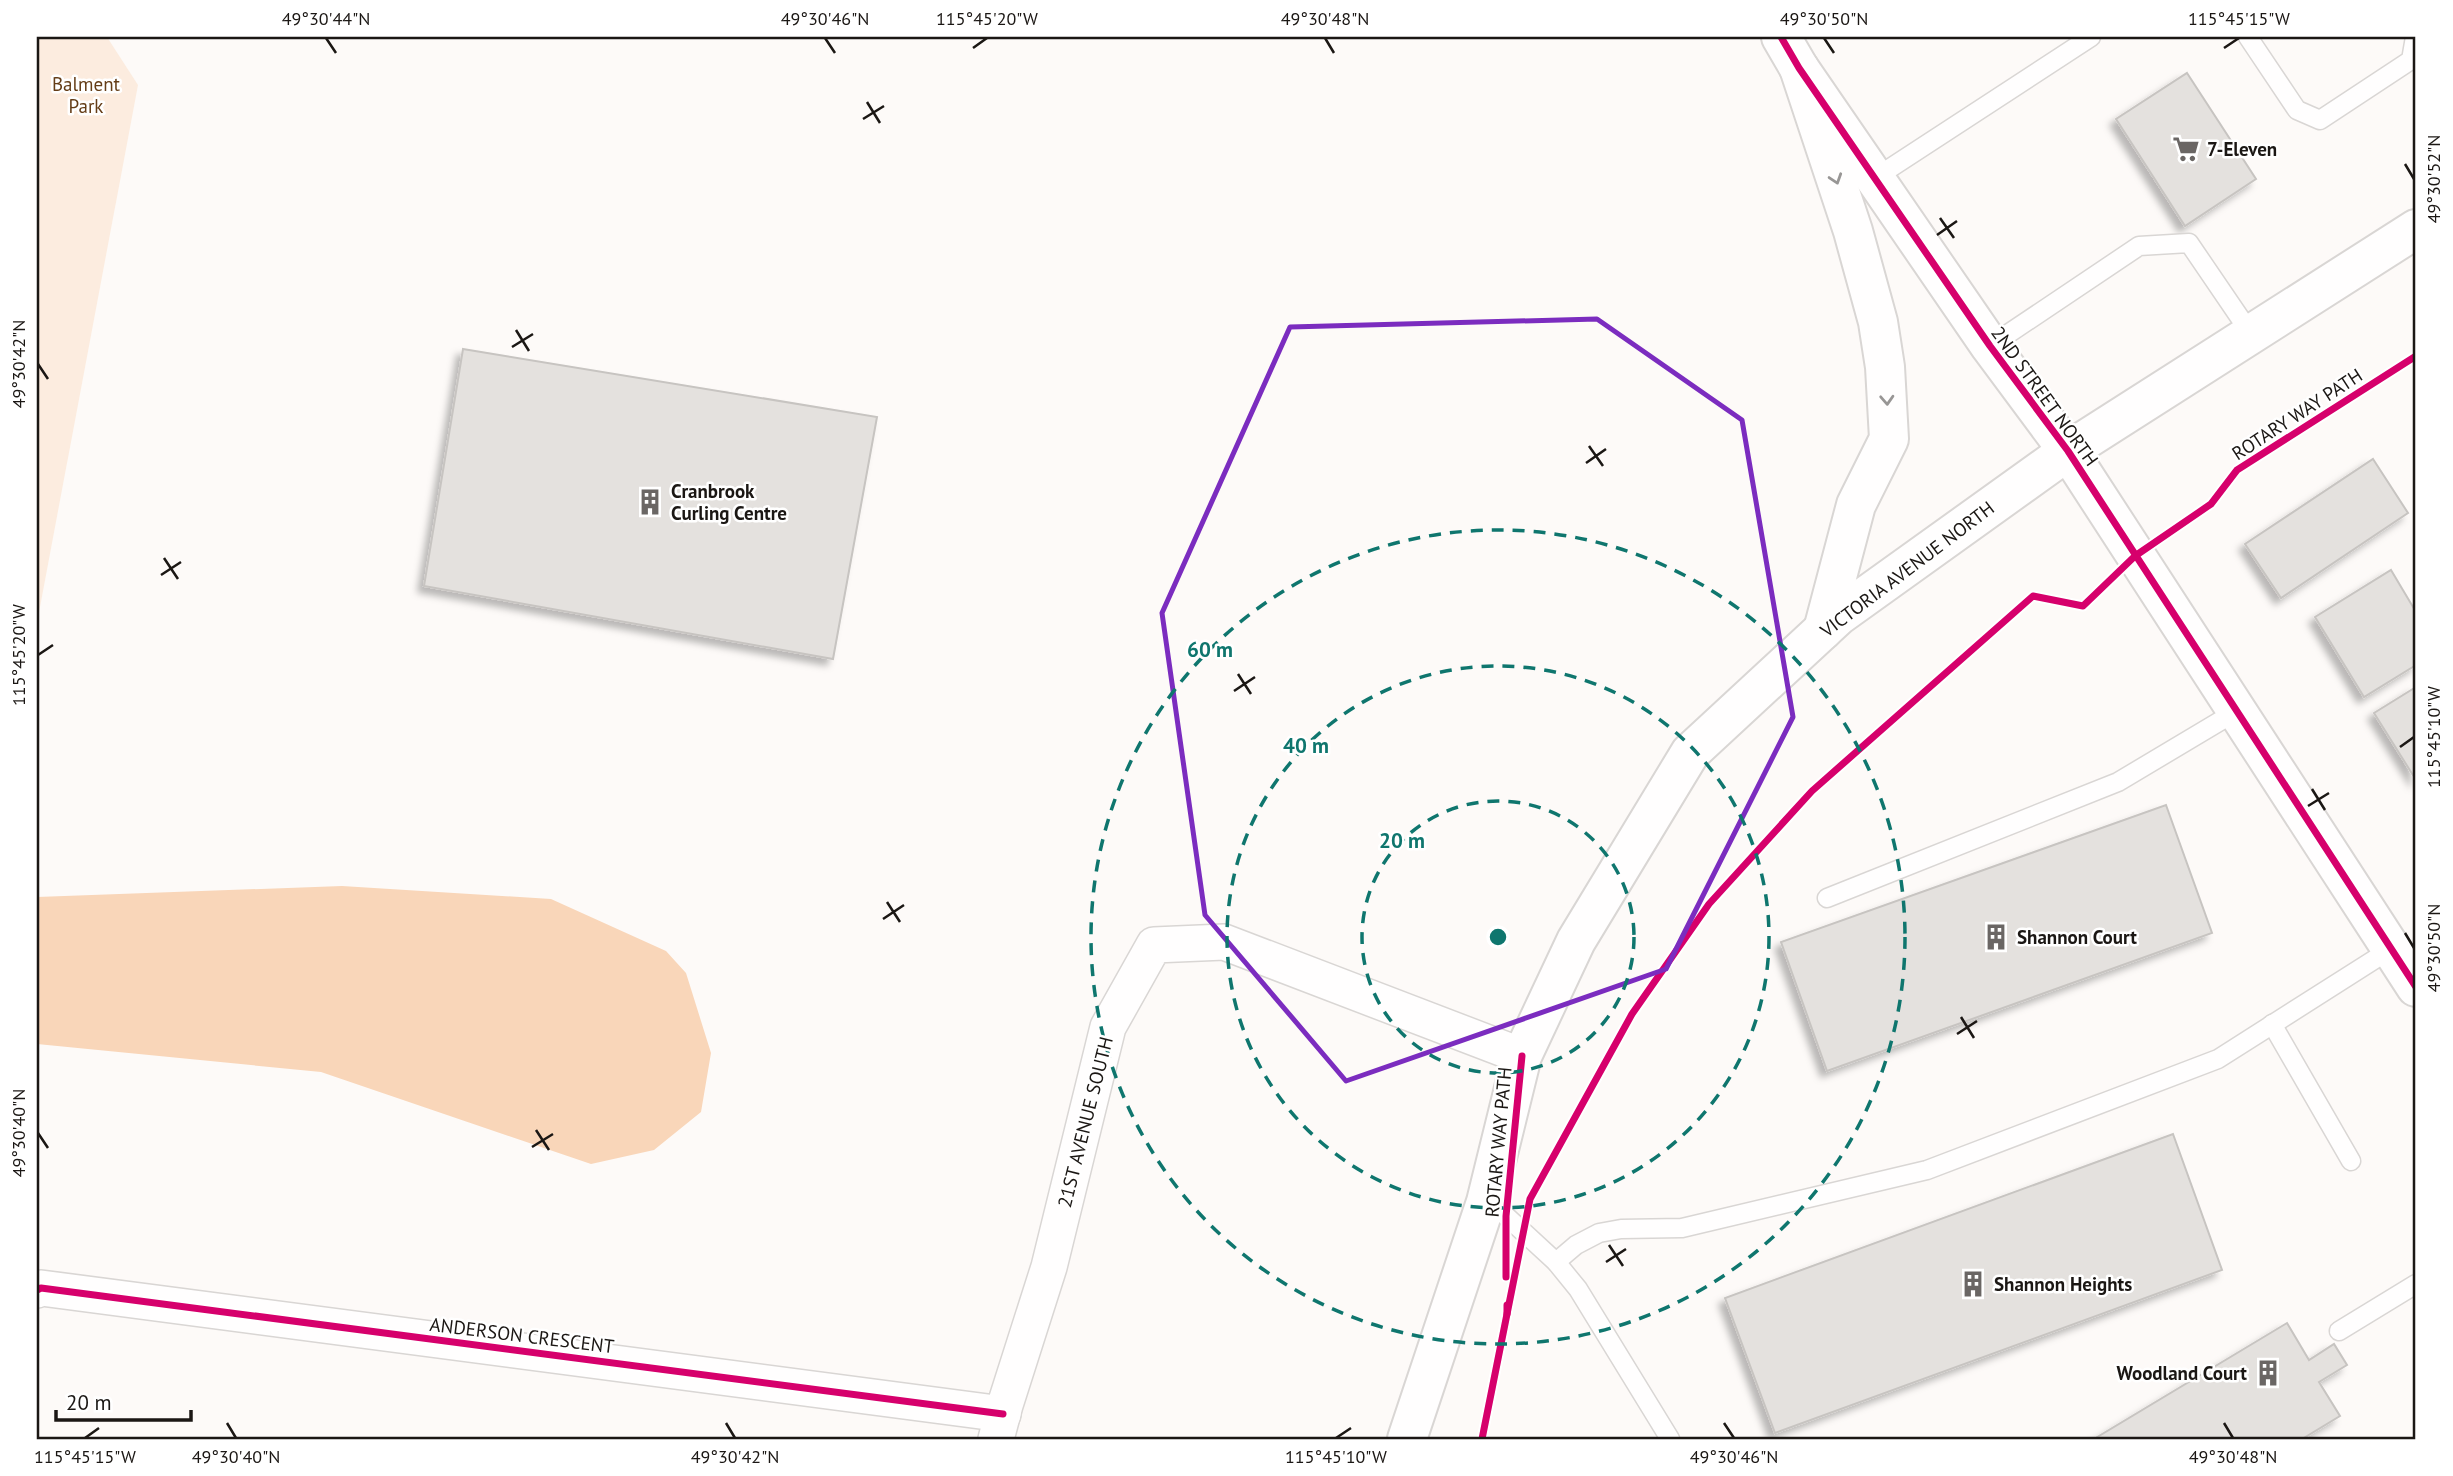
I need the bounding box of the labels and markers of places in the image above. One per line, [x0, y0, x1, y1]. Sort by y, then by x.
supermarket icon: 7-Eleven [2171, 134, 2201, 164]
place label: 7-Eleven [2207, 137, 2277, 161]
place label: Cranbrook Curling Centre [671, 479, 787, 525]
building icon: Cranbrook Curling Centre [635, 487, 665, 517]
building icon: Shannon Court [1981, 922, 2011, 952]
centre of rings [1486, 925, 1510, 949]
place label: Shannon Court [2017, 925, 2137, 949]
building icon: Shannon Heights [1958, 1269, 1988, 1299]
place label: Shannon Heights [1994, 1272, 2132, 1296]
building icon: Woodland Court [2253, 1358, 2283, 1388]
place label: Woodland Court [2117, 1361, 2247, 1385]

